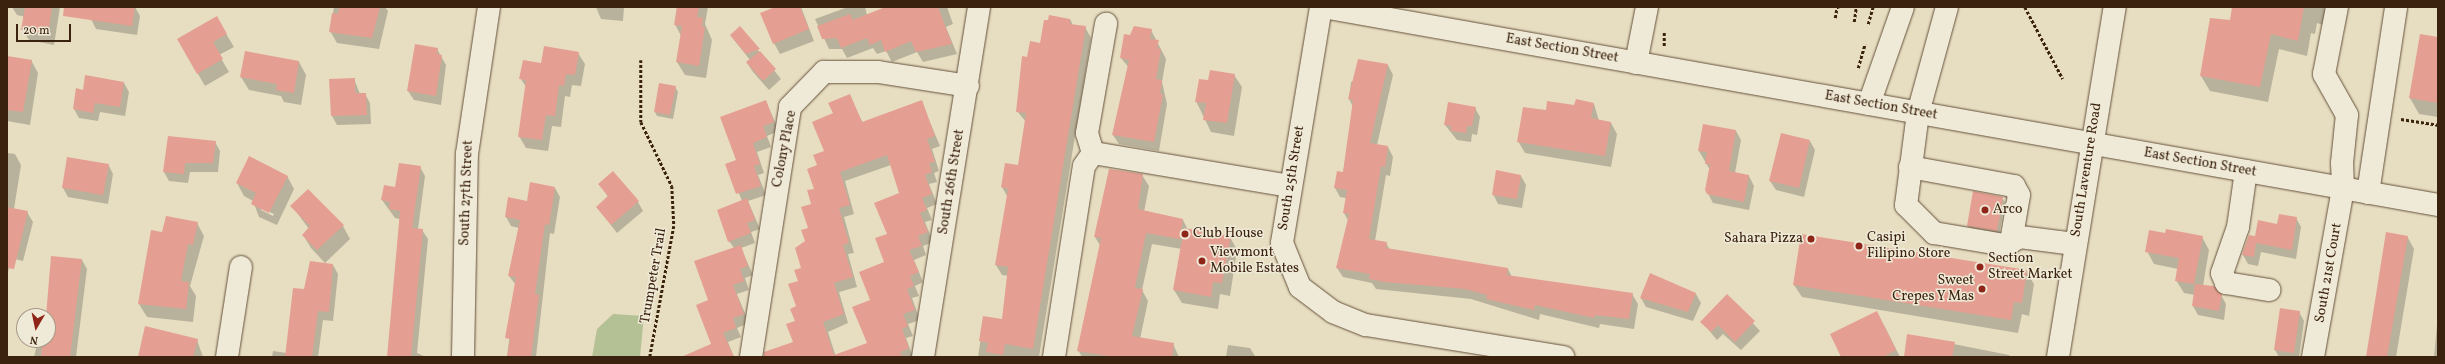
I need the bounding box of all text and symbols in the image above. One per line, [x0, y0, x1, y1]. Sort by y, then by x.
scale bar [18, 16, 73, 42]
text: 20 m [23, 23, 50, 39]
street label: East Section Street [1504, 31, 1620, 67]
street label: East Section Street [1823, 88, 1939, 124]
street label: South Laventure Road [2068, 102, 2106, 238]
street label: Colony Place [769, 109, 801, 189]
street label: South 25th Street [1275, 124, 1309, 232]
street label: South 26th Street [935, 128, 969, 236]
street label: South 27th Street [457, 140, 477, 246]
street label: East Section Street [2142, 145, 2258, 181]
place label: Arco [1993, 202, 2022, 218]
marker: Arco [1980, 205, 1990, 215]
street label: South 21st Court [2312, 222, 2346, 324]
place label: Club House [1193, 226, 1263, 242]
street label: Trumpeter Trail [637, 227, 671, 325]
marker: Club House [1180, 229, 1190, 239]
place label: Casipi Filipino Store [1867, 230, 1950, 262]
place label: Sahara Pizza [1724, 231, 1803, 247]
marker: Sahara Pizza [1806, 234, 1816, 244]
marker: Casipi Filipino Store [1854, 241, 1864, 251]
place label: Viewmont Mobile Estates [1210, 245, 1299, 278]
place label: Section Street Market [1988, 251, 2072, 284]
marker: Viewmont Mobile Estates [1197, 256, 1207, 266]
marker: Section Street Market [1975, 262, 1985, 272]
place label: Sweet Crepes Y Mas [1891, 273, 1974, 306]
marker: Sweet Crepes Y Mas [1977, 284, 1987, 294]
north arrow [16, 308, 56, 348]
text: N [29, 331, 39, 347]

